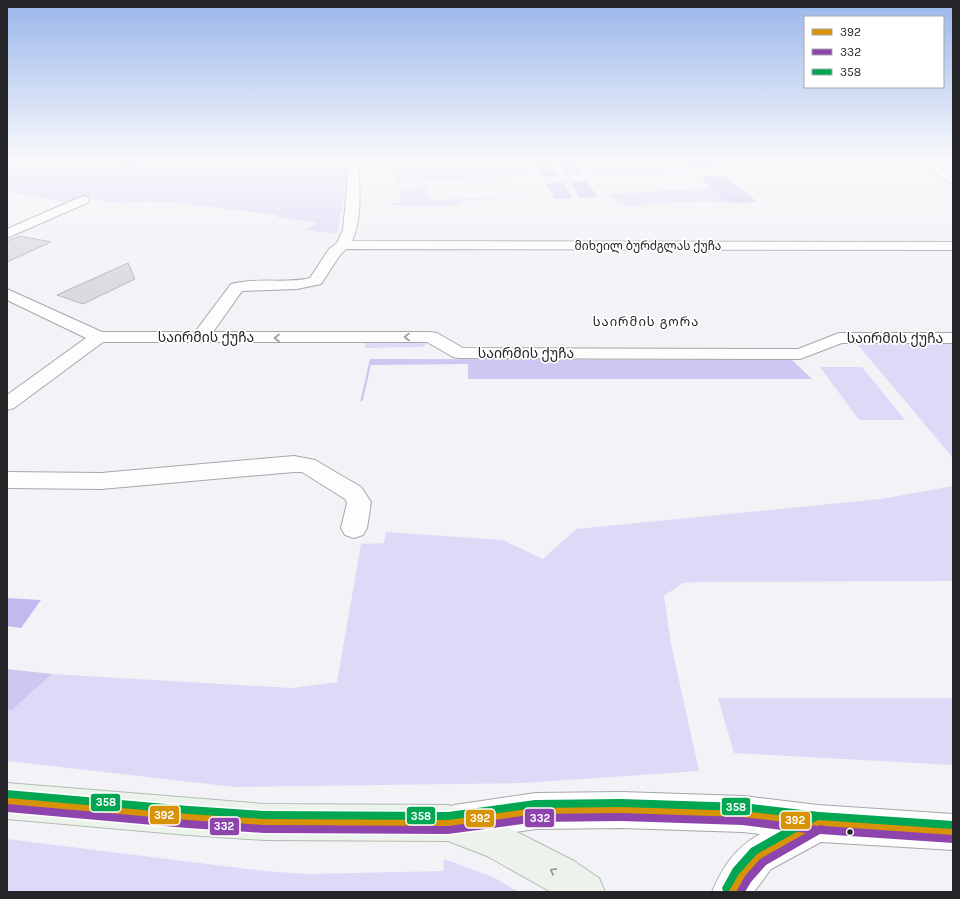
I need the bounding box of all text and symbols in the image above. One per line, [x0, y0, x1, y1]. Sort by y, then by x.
legend [804, 16, 944, 88]
text: 392 [840, 25, 861, 39]
text: 332 [840, 45, 861, 59]
text: 358 [840, 65, 861, 79]
street label: მიხეილ ბურძგლას ქუჩა [575, 239, 721, 254]
district label: საირმის გორა [593, 314, 699, 329]
street label: საირმის ქუჩა [158, 329, 254, 346]
street label: საირმის ქუჩა [847, 330, 943, 347]
one-way arrow [274, 333, 280, 342]
one-way arrow [404, 333, 410, 341]
street label: საირმის ქუჩა [478, 345, 574, 362]
line badge: 358 [90, 793, 121, 812]
text: 358 [96, 796, 116, 809]
line badge: 358 [721, 797, 751, 816]
text: 358 [726, 801, 746, 814]
line badge: 392 [149, 805, 180, 825]
line badge: 358 [406, 806, 436, 825]
line badge: 332 [524, 808, 555, 828]
text: 392 [154, 809, 174, 822]
line badge: 392 [465, 809, 495, 828]
text: 358 [411, 810, 431, 823]
line badge: 392 [780, 811, 811, 830]
text: 392 [470, 812, 490, 825]
text: 332 [530, 812, 551, 825]
text: 392 [785, 814, 805, 827]
line badge: 332 [209, 817, 240, 836]
text: 332 [214, 820, 235, 833]
unlabelled marker [845, 827, 855, 837]
one-way arrow [549, 868, 557, 876]

